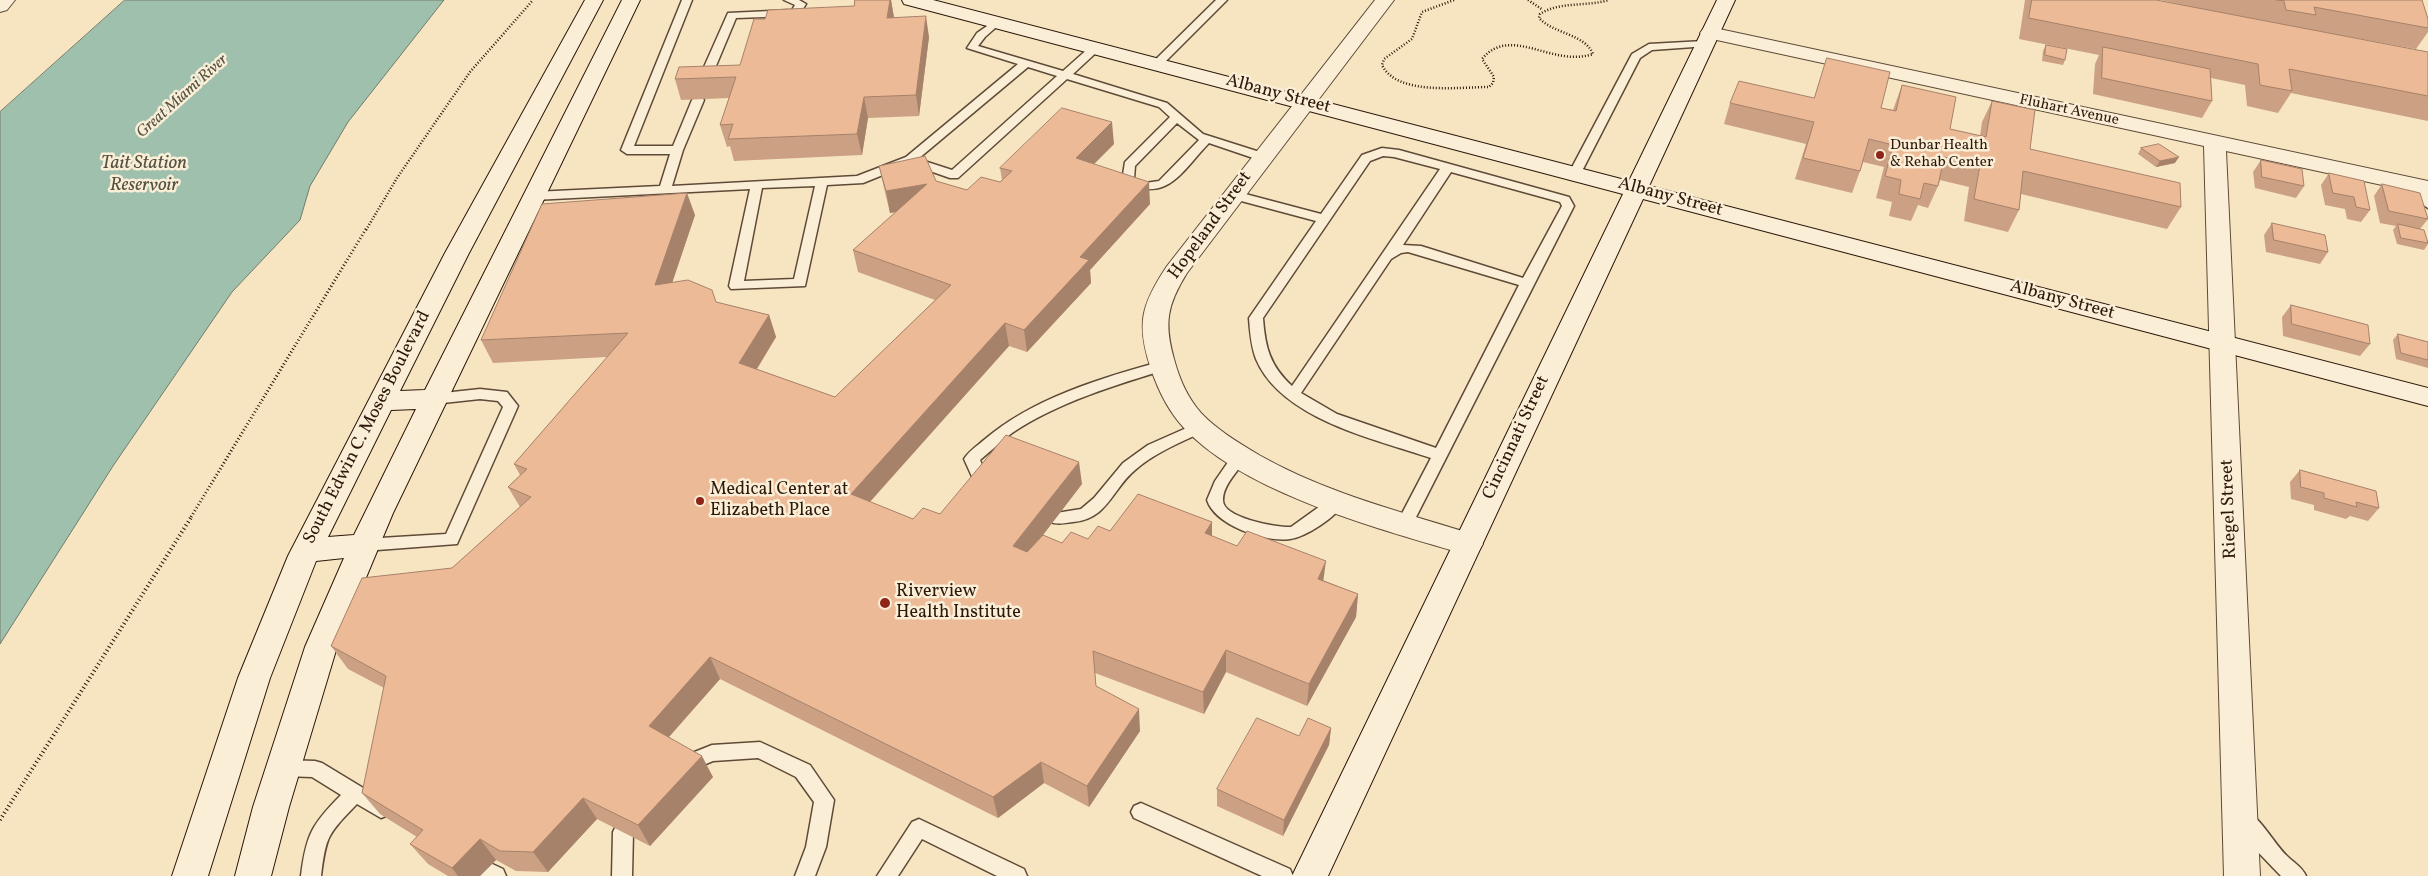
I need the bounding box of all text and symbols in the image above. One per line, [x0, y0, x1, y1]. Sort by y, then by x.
water label: Great Miami River [133, 51, 233, 143]
street label: Albany Street [1223, 71, 1333, 119]
street label: Fluhart Avenue [2018, 92, 2120, 130]
place label: Dunbar Health & Rehab Center [1890, 137, 1993, 172]
marker: Dunbar Health & Rehab Center [1874, 149, 1886, 161]
water label: Tait Station Reservoir [101, 154, 187, 198]
street label: Hopeland Street [1165, 168, 1257, 284]
street label: Albany Street [1615, 174, 1725, 222]
street label: Albany Street [2007, 277, 2117, 325]
street label: South Edwin C. Moses Boulevard [300, 308, 436, 548]
street label: Cincinnati Street [1479, 373, 1555, 503]
street label: Riegel Street [2217, 459, 2243, 559]
place label: Medical Center at Elizabeth Place [710, 480, 848, 522]
marker: Medical Center at Elizabeth Place [694, 495, 706, 507]
place label: Riverview Health Institute [896, 582, 1021, 624]
marker: Riverview Health Institute [878, 596, 892, 610]

